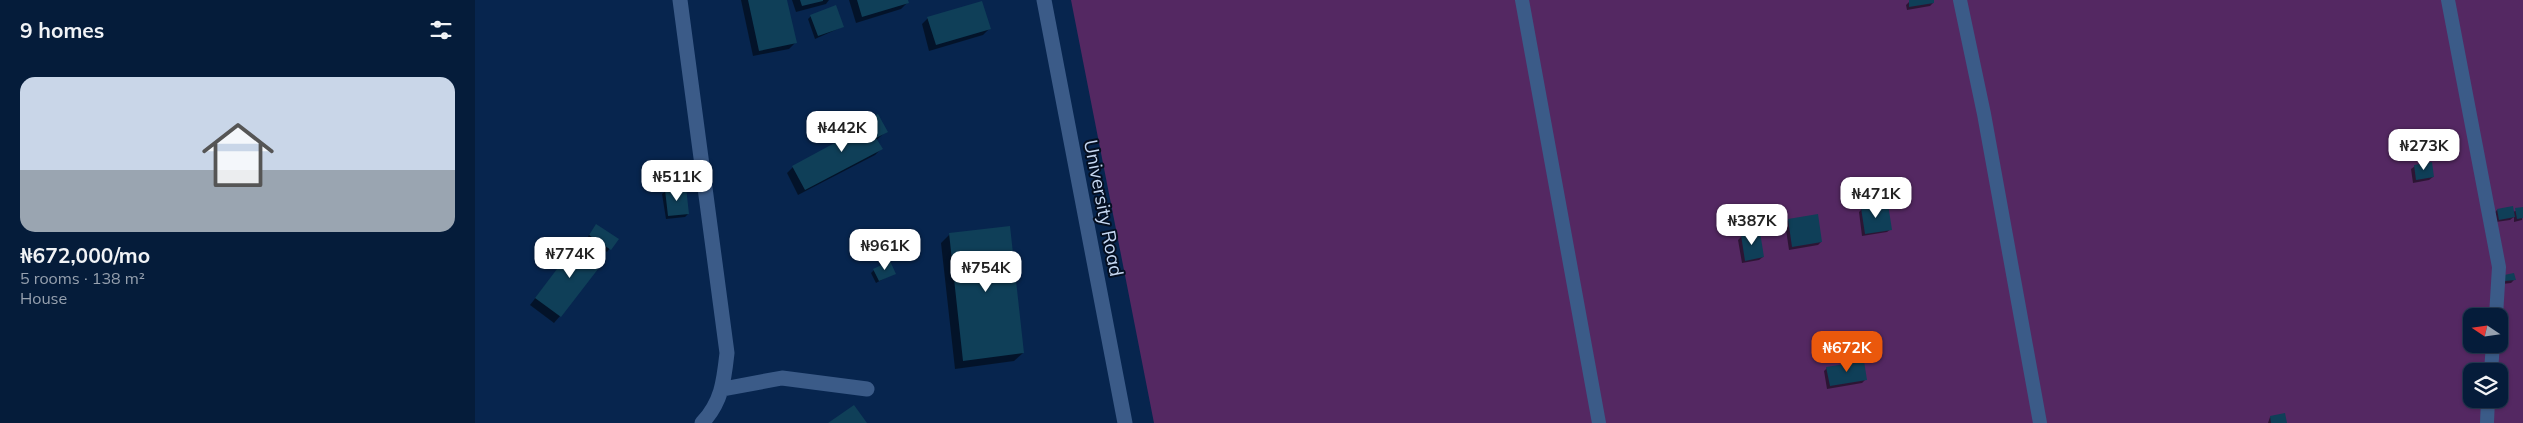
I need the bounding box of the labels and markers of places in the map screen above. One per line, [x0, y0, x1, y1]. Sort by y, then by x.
pin: ₦442K [807, 110, 877, 153]
pin: ₦273K [2389, 128, 2459, 171]
pin: ₦511K [642, 160, 712, 202]
pin: ₦471K [1841, 176, 1911, 219]
pin: ₦387K [1717, 204, 1787, 246]
pin: ₦961K [850, 228, 920, 271]
pin: ₦774K [535, 236, 605, 279]
pin: ₦754K [951, 250, 1021, 293]
pin: ₦672K [1812, 330, 1882, 373]

